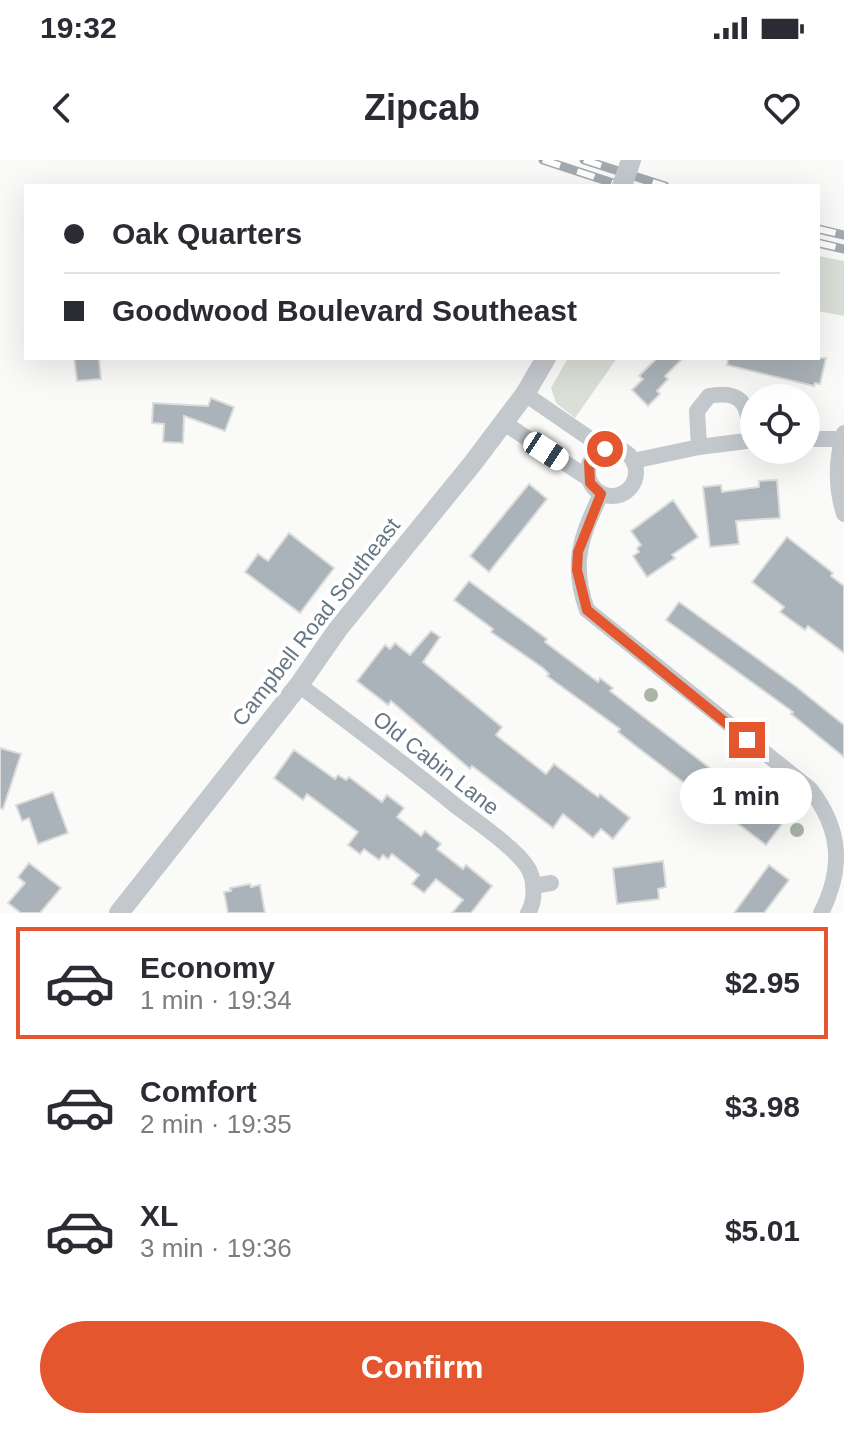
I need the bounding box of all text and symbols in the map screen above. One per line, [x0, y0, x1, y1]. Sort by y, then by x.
text: 19:32 [40, 11, 117, 44]
icon: back [40, 86, 84, 130]
icon: heart [760, 86, 804, 130]
text: Zipcab [364, 87, 480, 128]
text: Oak Quarters [112, 217, 302, 250]
text: Goodwood Boulevard Southeast [112, 294, 577, 327]
map controls [740, 384, 820, 464]
button: locate [740, 384, 820, 464]
car [519, 428, 573, 474]
route start [587, 431, 623, 467]
street label: Campbell Road Southeast [227, 513, 405, 731]
street label: Old Cabin Lane [368, 706, 504, 820]
route end [729, 722, 765, 758]
callout: 1 min [681, 768, 813, 824]
text: 1 min [712, 781, 780, 811]
icon: car [44, 947, 116, 1019]
text: Economy [140, 951, 275, 984]
text: $2.95 [725, 966, 800, 999]
text: 1 min · 19:34 [140, 985, 292, 1015]
icon: car [44, 1071, 116, 1143]
text: Comfort [140, 1075, 257, 1108]
text: $3.98 [725, 1090, 800, 1123]
text: 2 min · 19:35 [140, 1109, 292, 1139]
icon: car [44, 1195, 116, 1267]
text: XL [140, 1199, 178, 1232]
text: $5.01 [725, 1214, 800, 1247]
text: 3 min · 19:36 [140, 1233, 292, 1263]
button: Confirm [40, 1321, 804, 1413]

